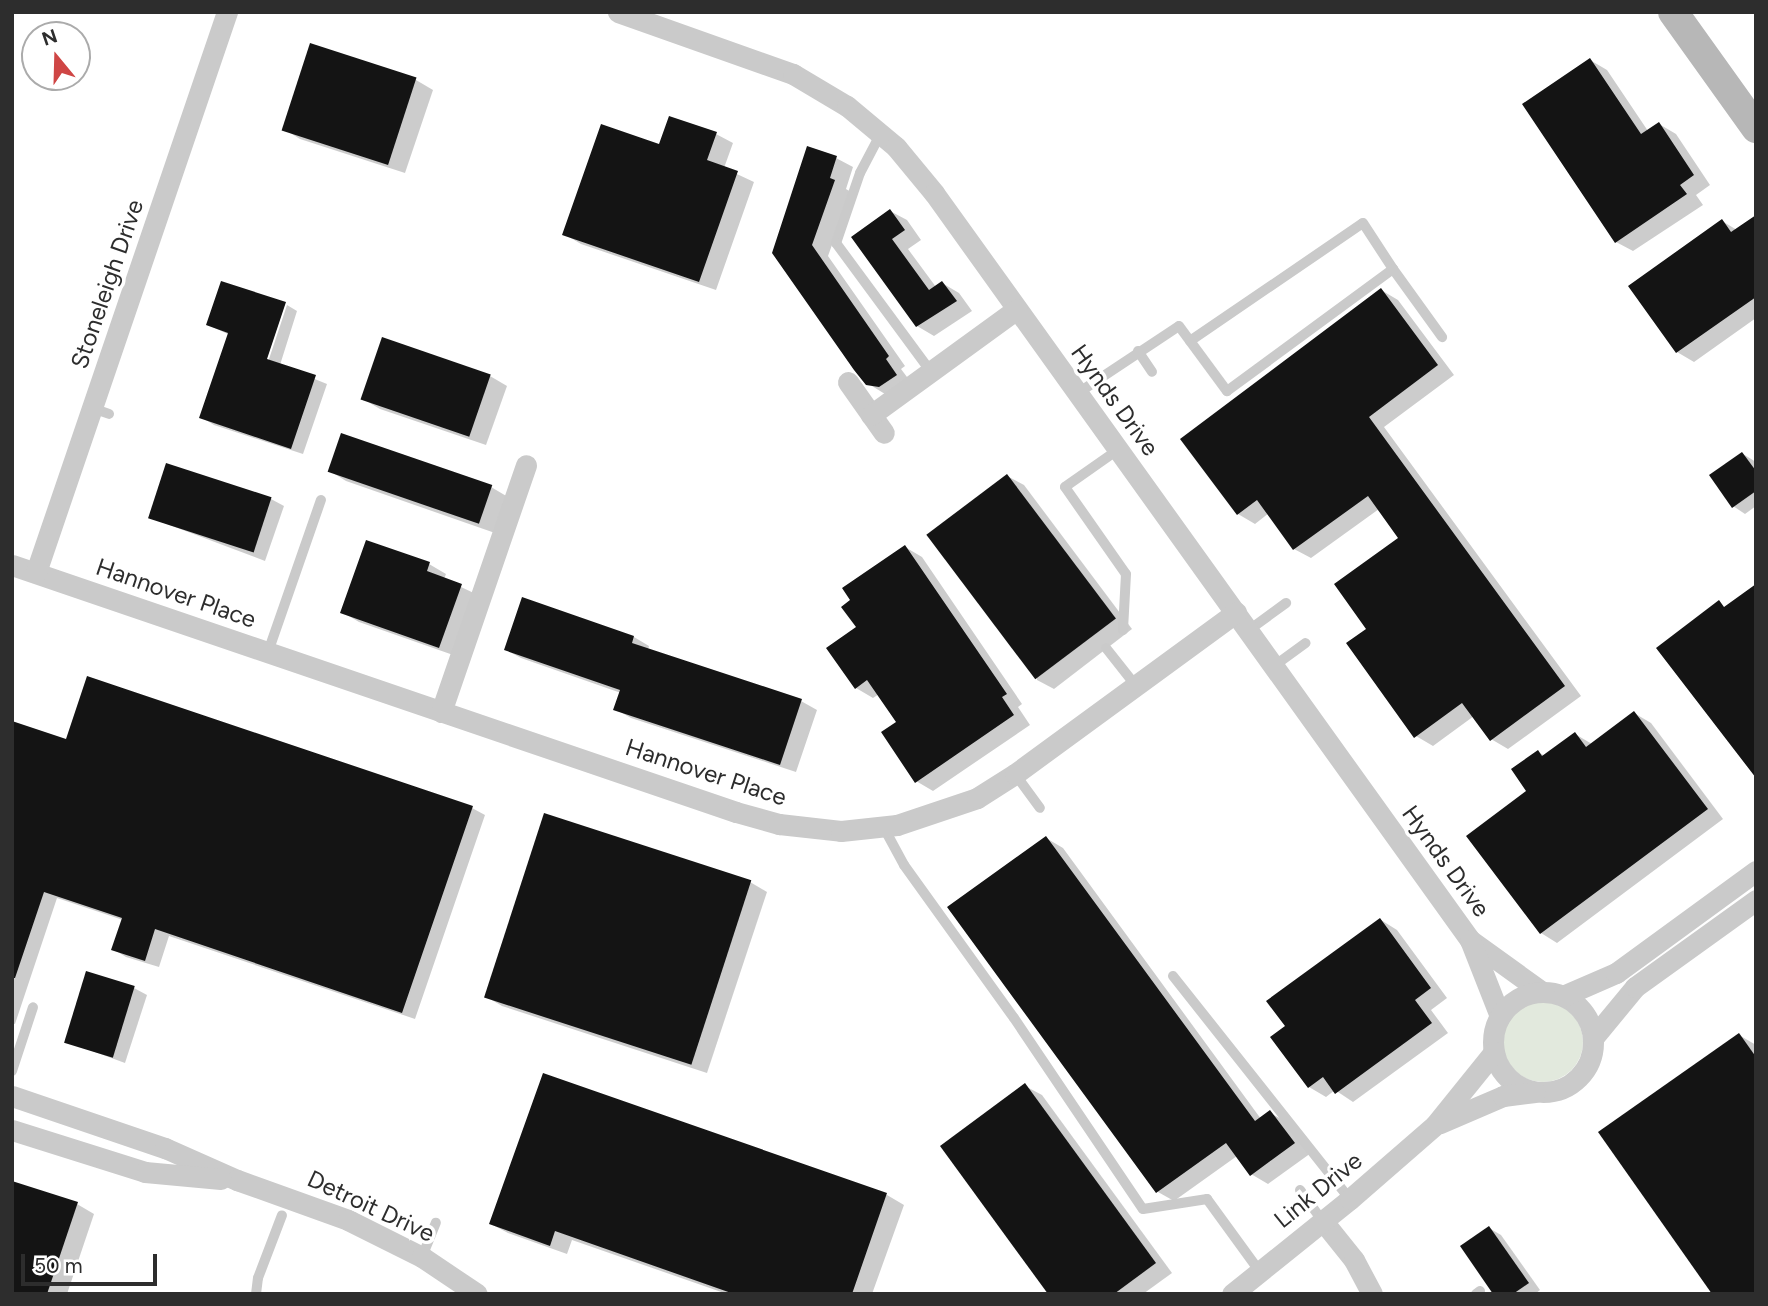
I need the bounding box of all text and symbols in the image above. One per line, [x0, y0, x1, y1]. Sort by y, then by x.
north arrow [21, 21, 91, 91]
text: N [39, 24, 60, 51]
street label: Stoneleigh Drive [65, 196, 149, 372]
street label: Hynds Drive [1065, 339, 1165, 461]
street label: Hannover Place [92, 552, 260, 634]
street label: Hannover Place [622, 732, 790, 812]
street label: Hynds Drive [1396, 800, 1496, 922]
street label: Link Drive [1268, 1146, 1368, 1234]
street label: Detroit Drive [303, 1164, 439, 1248]
scale bar [24, 1240, 161, 1284]
text: 50 m [34, 1253, 83, 1278]

